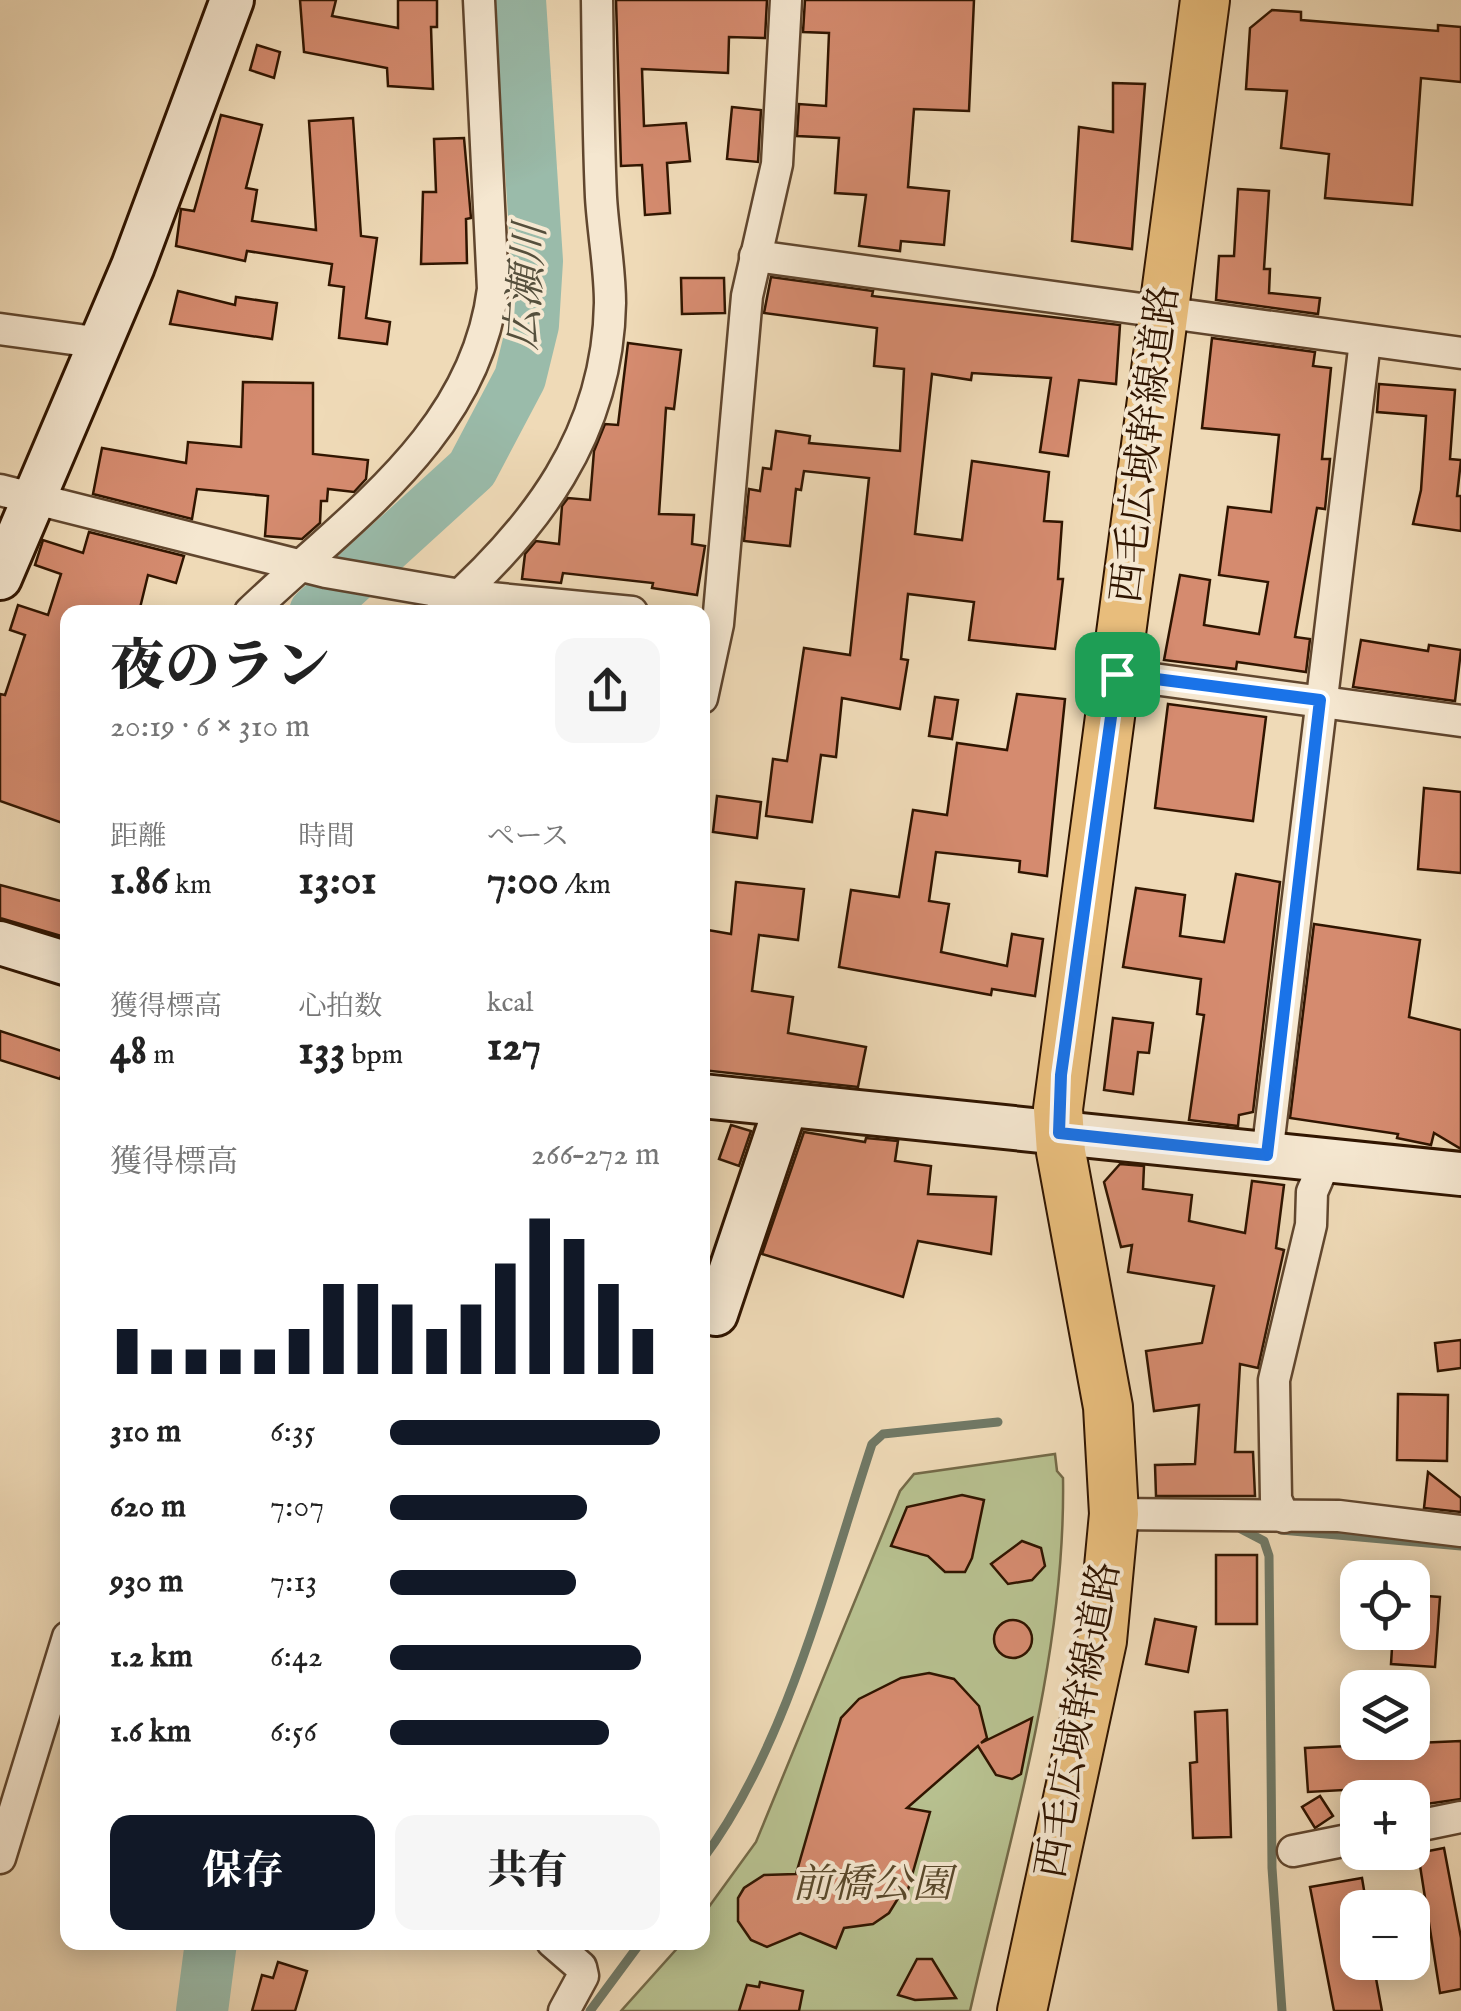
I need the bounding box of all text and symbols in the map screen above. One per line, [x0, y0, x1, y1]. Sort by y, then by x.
water label: 広瀬川 [497, 218, 559, 352]
street label: 西毛広域幹線道路 [1102, 282, 1192, 606]
pin [1075, 632, 1160, 717]
text: 夜のラン [110, 634, 330, 704]
button: share [555, 638, 660, 743]
icon: arrive [1090, 647, 1145, 702]
text: 20:19 · 6 × 310 m [110, 707, 310, 748]
text: 距離 [110, 820, 166, 855]
text: 時間 [298, 820, 354, 855]
text: ペース [487, 820, 569, 855]
text: 1.86 [110, 855, 169, 908]
text: 13:01 [298, 855, 377, 908]
text: 7:00 [487, 855, 559, 908]
text: km [169, 868, 212, 903]
text: /km [559, 868, 611, 903]
text: kcal [487, 986, 533, 1021]
text: 獲得標高 [110, 990, 222, 1025]
text: 心拍数 [298, 990, 382, 1025]
text: 127 [487, 1021, 541, 1074]
text: 48 [110, 1025, 147, 1078]
text: 133 [298, 1025, 345, 1078]
text: m [147, 1038, 175, 1073]
text: bpm [345, 1038, 403, 1073]
text: 266–272 m [531, 1135, 660, 1176]
text: 獲得標高 [110, 1143, 238, 1184]
text: 310 m [110, 1412, 181, 1453]
text: 6:35 [270, 1412, 315, 1453]
text: 620 m [110, 1487, 186, 1528]
text: 7:07 [270, 1487, 324, 1528]
street label: 西毛広域幹線道路 [1027, 1558, 1133, 1882]
map controls [1340, 1560, 1430, 1980]
button: locate [1340, 1560, 1430, 1650]
text: 930 m [110, 1562, 183, 1603]
text: 7:13 [270, 1562, 317, 1603]
text: 1.2 km [110, 1637, 193, 1678]
text: 6:42 [270, 1637, 323, 1678]
button: layers [1340, 1670, 1430, 1760]
text: 1.6 km [110, 1712, 191, 1753]
text: 6:56 [270, 1712, 317, 1753]
button: + [1340, 1780, 1430, 1870]
button: 保存 [110, 1815, 375, 1930]
button: 共有 [395, 1815, 660, 1930]
park label: 前橋公園 [792, 1861, 958, 1912]
button: − [1340, 1890, 1430, 1980]

